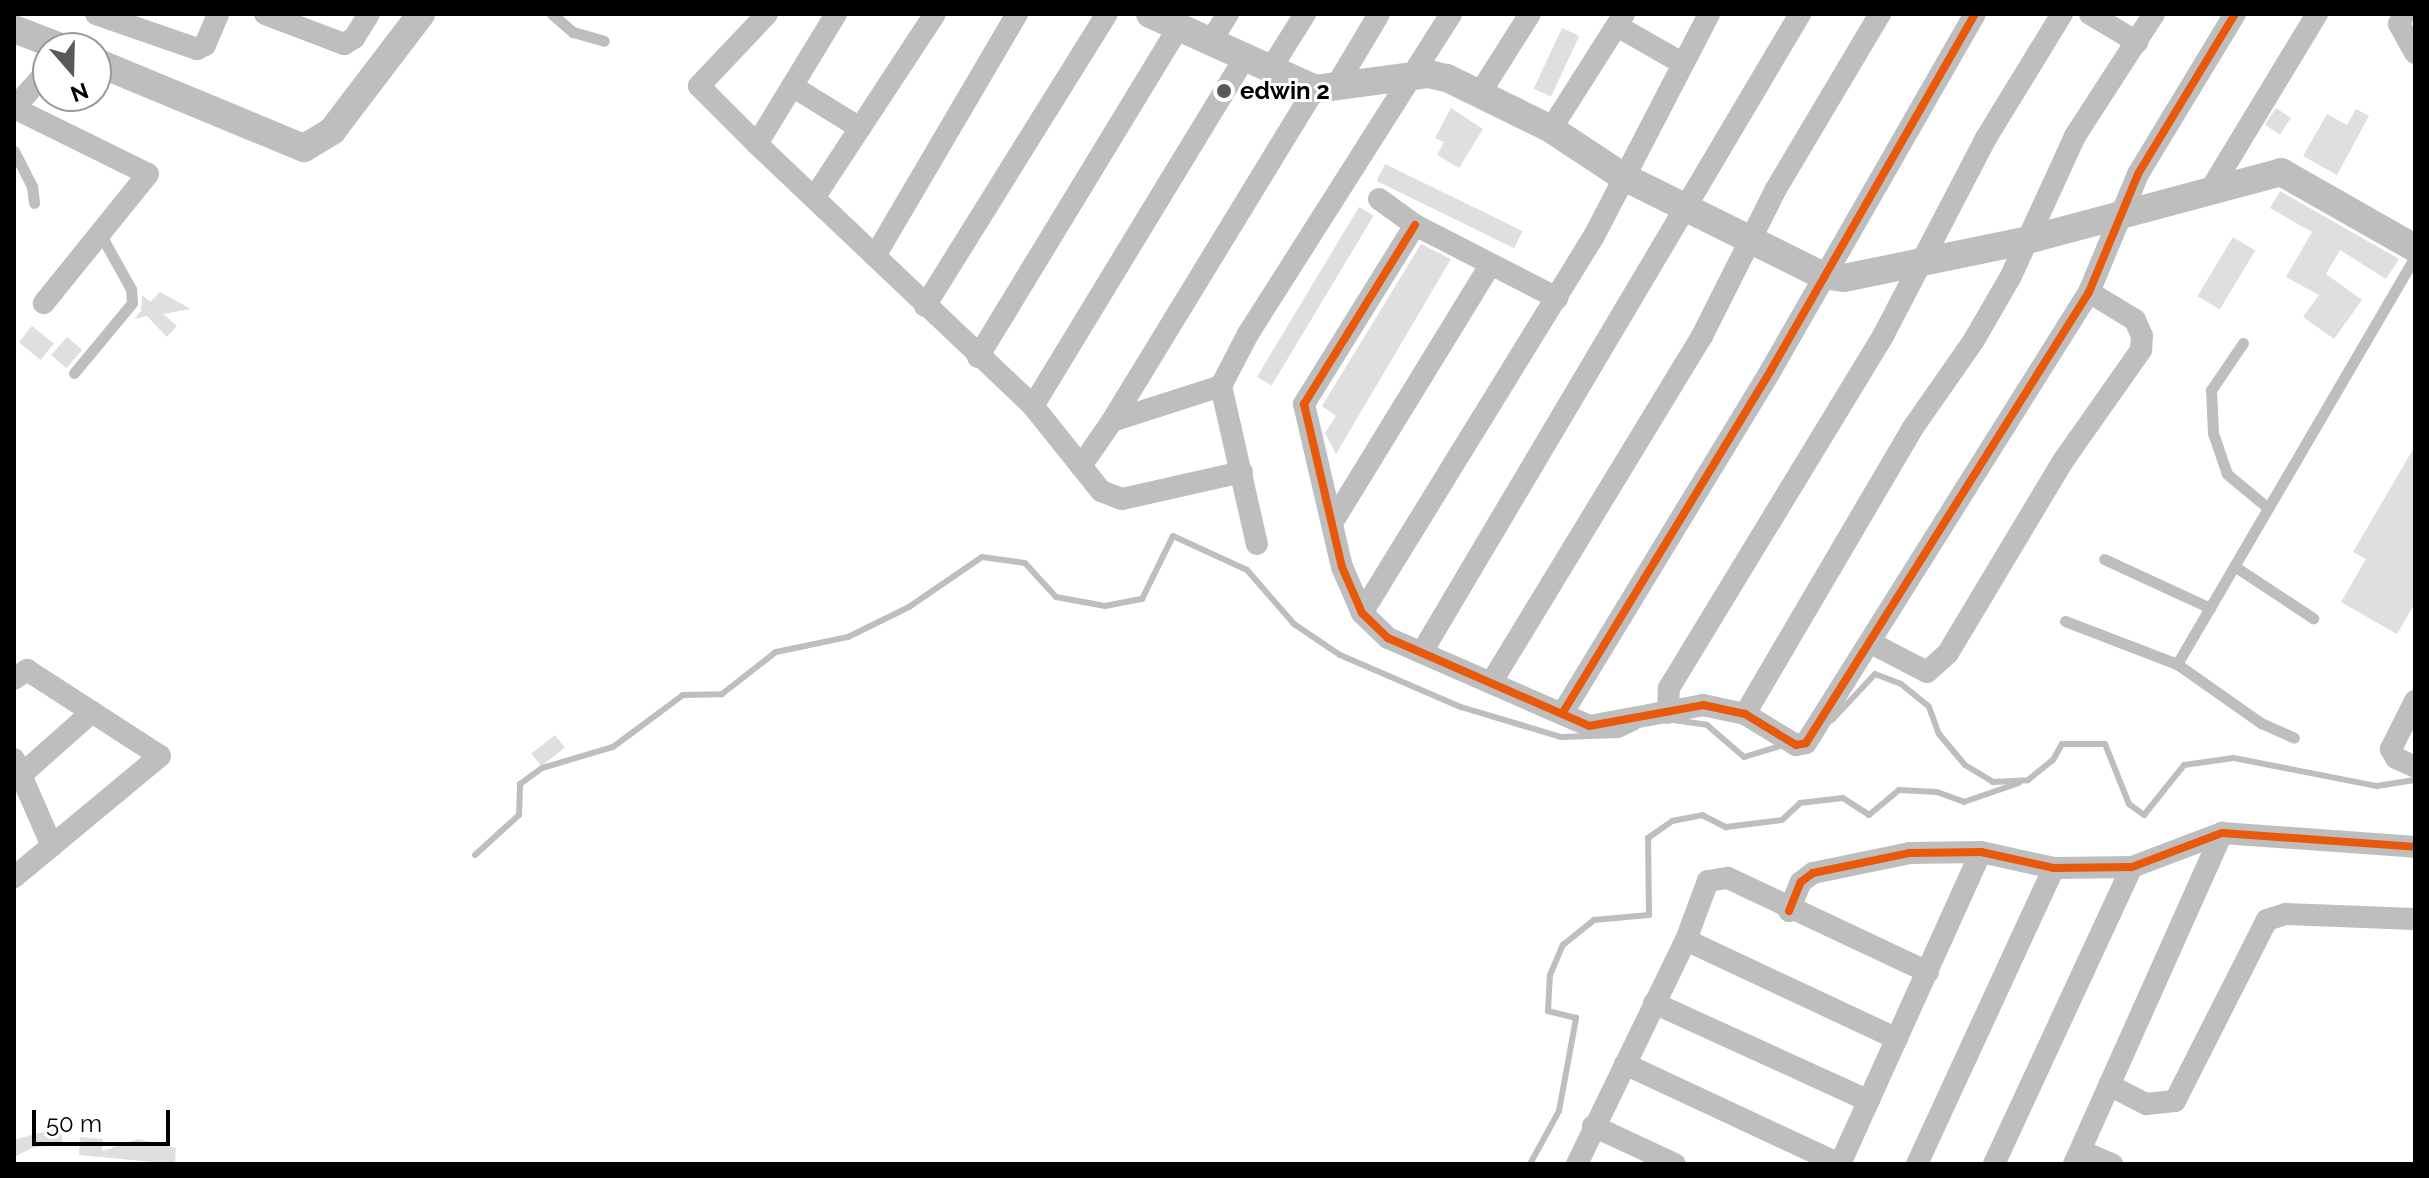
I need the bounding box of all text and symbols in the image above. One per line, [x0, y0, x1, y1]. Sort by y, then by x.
north arrow [32, 32, 112, 112]
place label: edwin 2 [1240, 77, 1330, 105]
text: N [67, 78, 92, 108]
marker: edwin 2 [1215, 82, 1233, 100]
scale bar [36, 1094, 174, 1144]
text: 50 m [46, 1109, 102, 1138]

